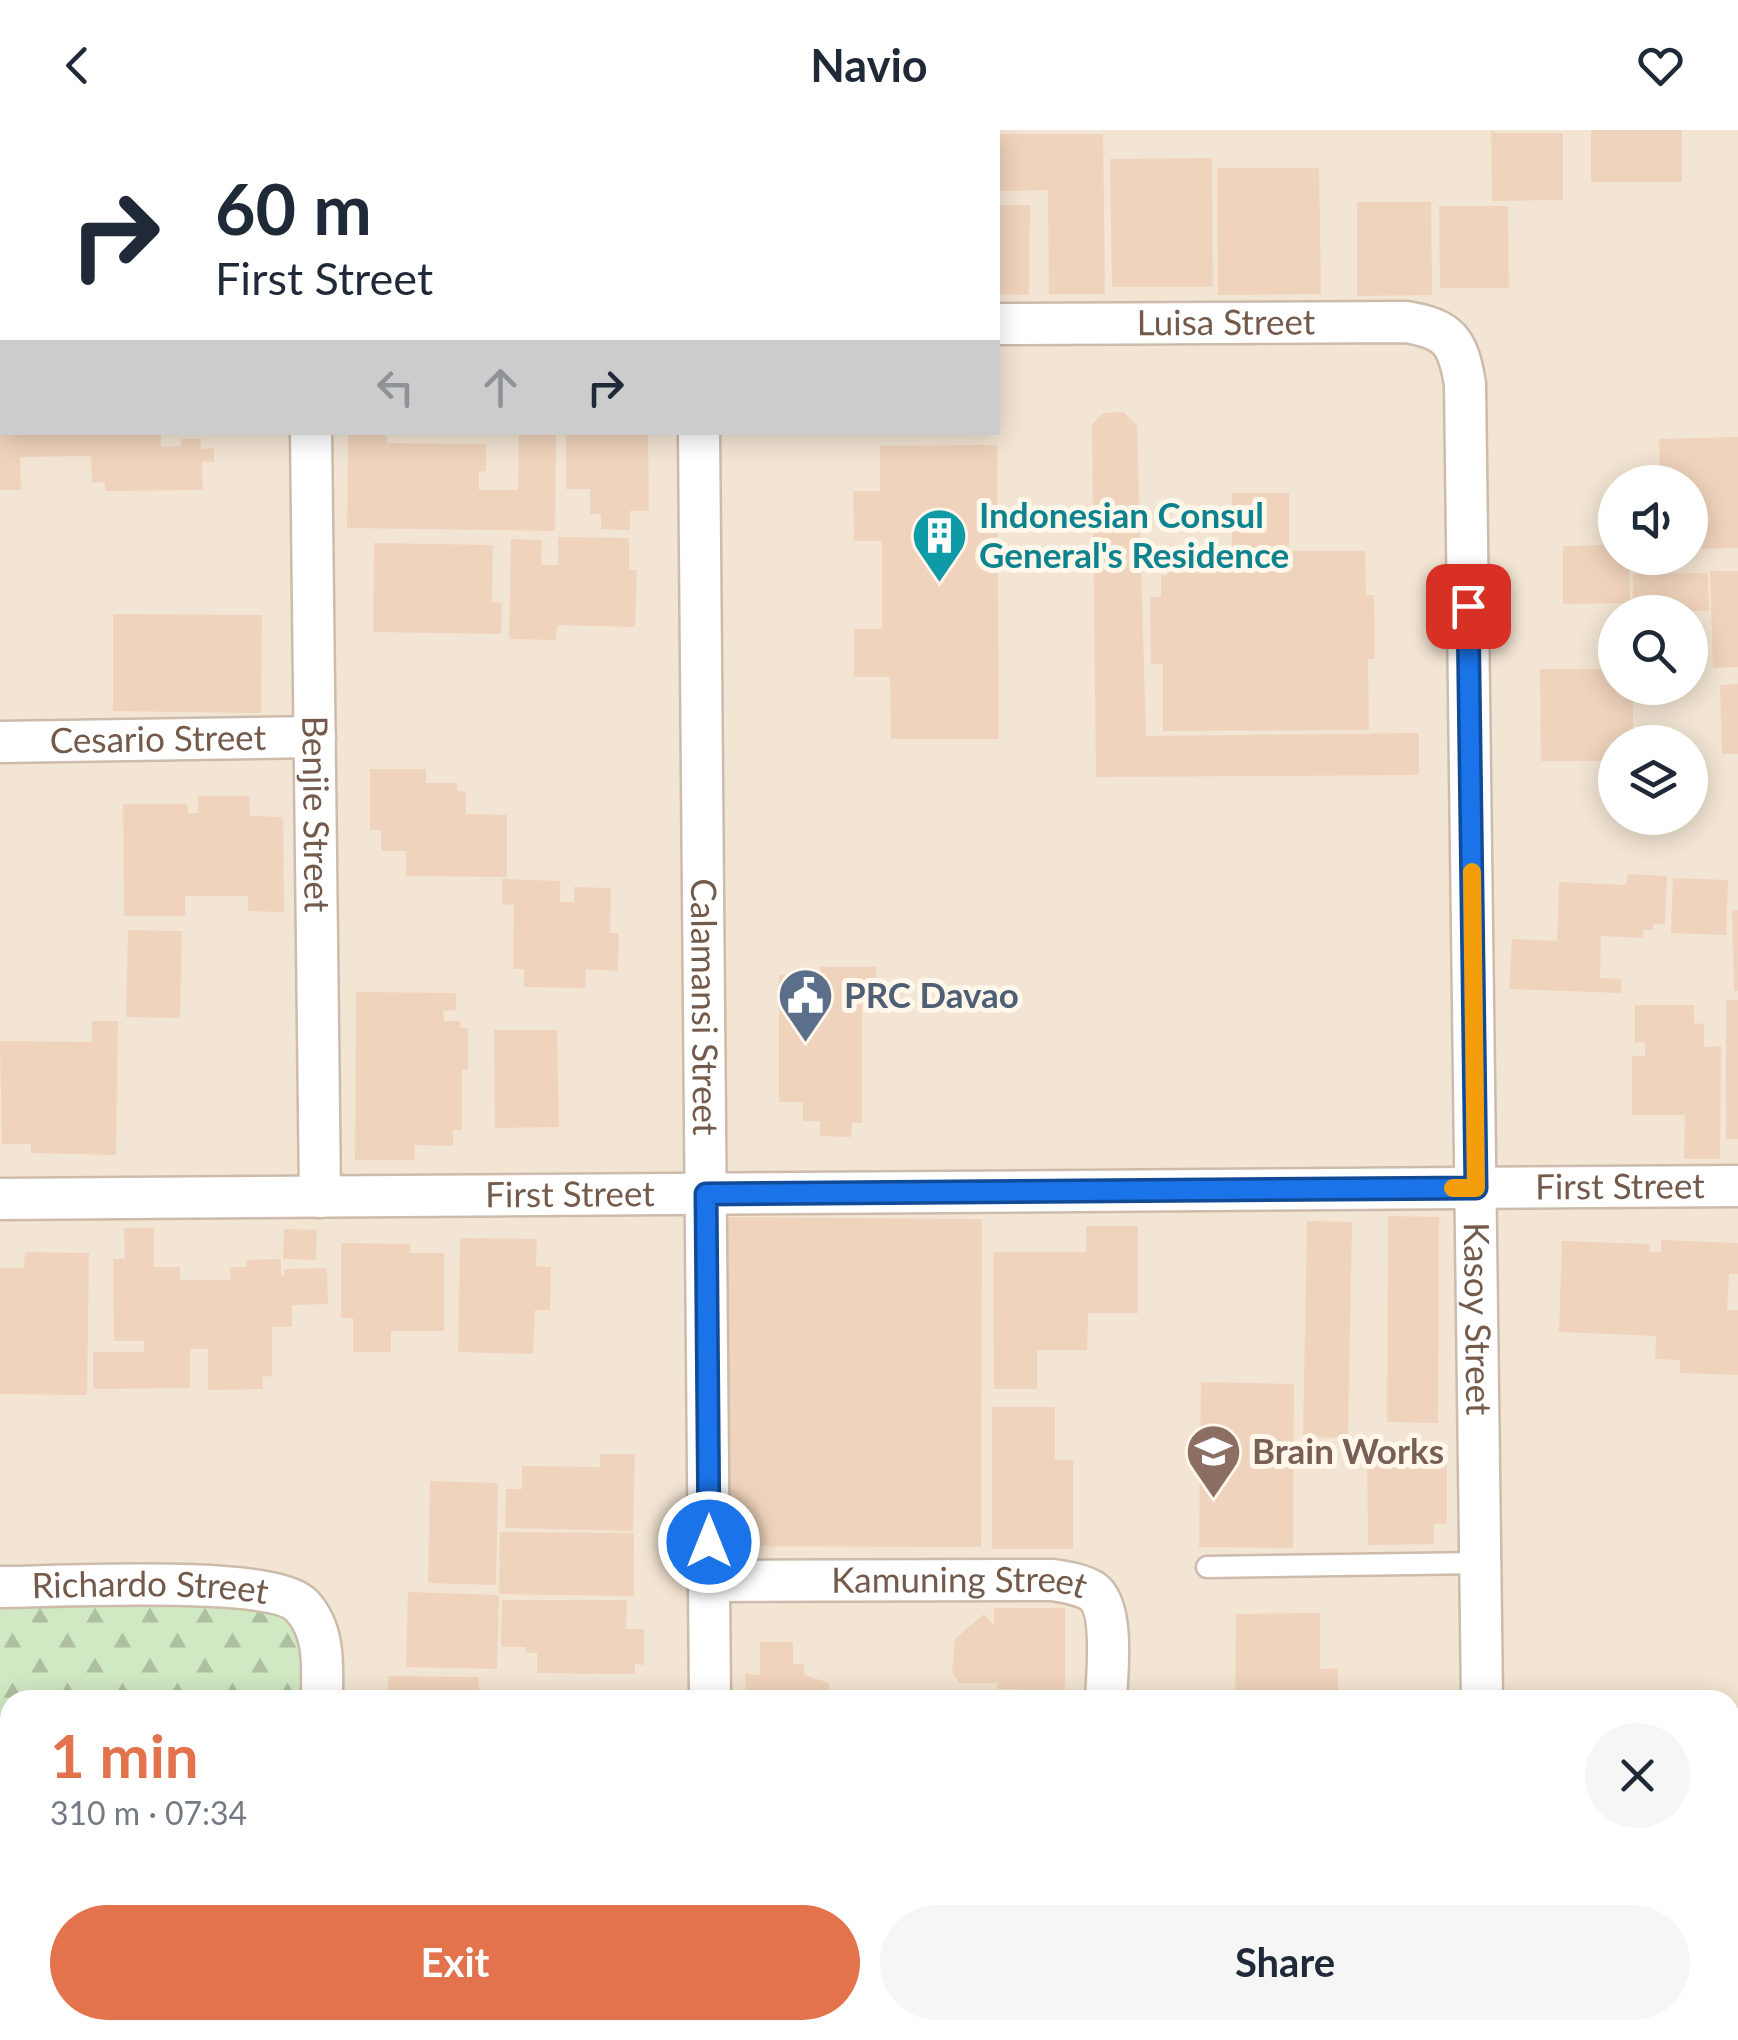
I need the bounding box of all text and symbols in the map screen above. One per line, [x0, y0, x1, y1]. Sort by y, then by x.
icon: back [50, 38, 105, 93]
text: Navio [810, 38, 928, 92]
icon: heart [1633, 38, 1688, 93]
text: 60 m [215, 166, 372, 250]
icon: right [50, 170, 180, 300]
text: First Street [215, 251, 433, 305]
street label: Luisa Street [1137, 299, 1316, 342]
icon: left [368, 360, 423, 415]
icon: ahead [473, 360, 528, 415]
icon: right [578, 360, 633, 415]
map controls [1598, 465, 1708, 835]
button: sound [1598, 465, 1708, 575]
place label: Indonesian Consul General's Residence [979, 493, 1289, 575]
building icon: Indonesian Consul General's Residence [910, 506, 970, 585]
pin [1426, 564, 1511, 649]
icon: arrive [1441, 579, 1496, 634]
button: search [1598, 595, 1708, 705]
street label: Cesario Street [49, 715, 267, 760]
street label: Benjie Street [295, 715, 340, 913]
button: layers [1598, 725, 1708, 835]
street label: Calamansi Street [684, 878, 728, 1136]
public building icon: PRC Davao [775, 966, 835, 1045]
place label: PRC Davao [844, 973, 1019, 1015]
street label: First Street [1535, 1163, 1705, 1207]
street label: First Street [485, 1171, 655, 1214]
street label: Kasoy Street [1457, 1222, 1501, 1416]
school or university icon: Brain Works [1183, 1422, 1243, 1501]
place label: Brain Works [1252, 1429, 1444, 1471]
position arrow [657, 1490, 761, 1594]
street label: Kamuning Street [831, 1557, 1094, 1606]
street label: Richardo Street [31, 1561, 272, 1611]
text: 1 min [50, 1719, 199, 1791]
button: close [1585, 1723, 1690, 1828]
text: 310 m · 07:34 [50, 1793, 247, 1832]
button: Exit [50, 1905, 860, 2020]
button: Share [880, 1905, 1690, 2020]

